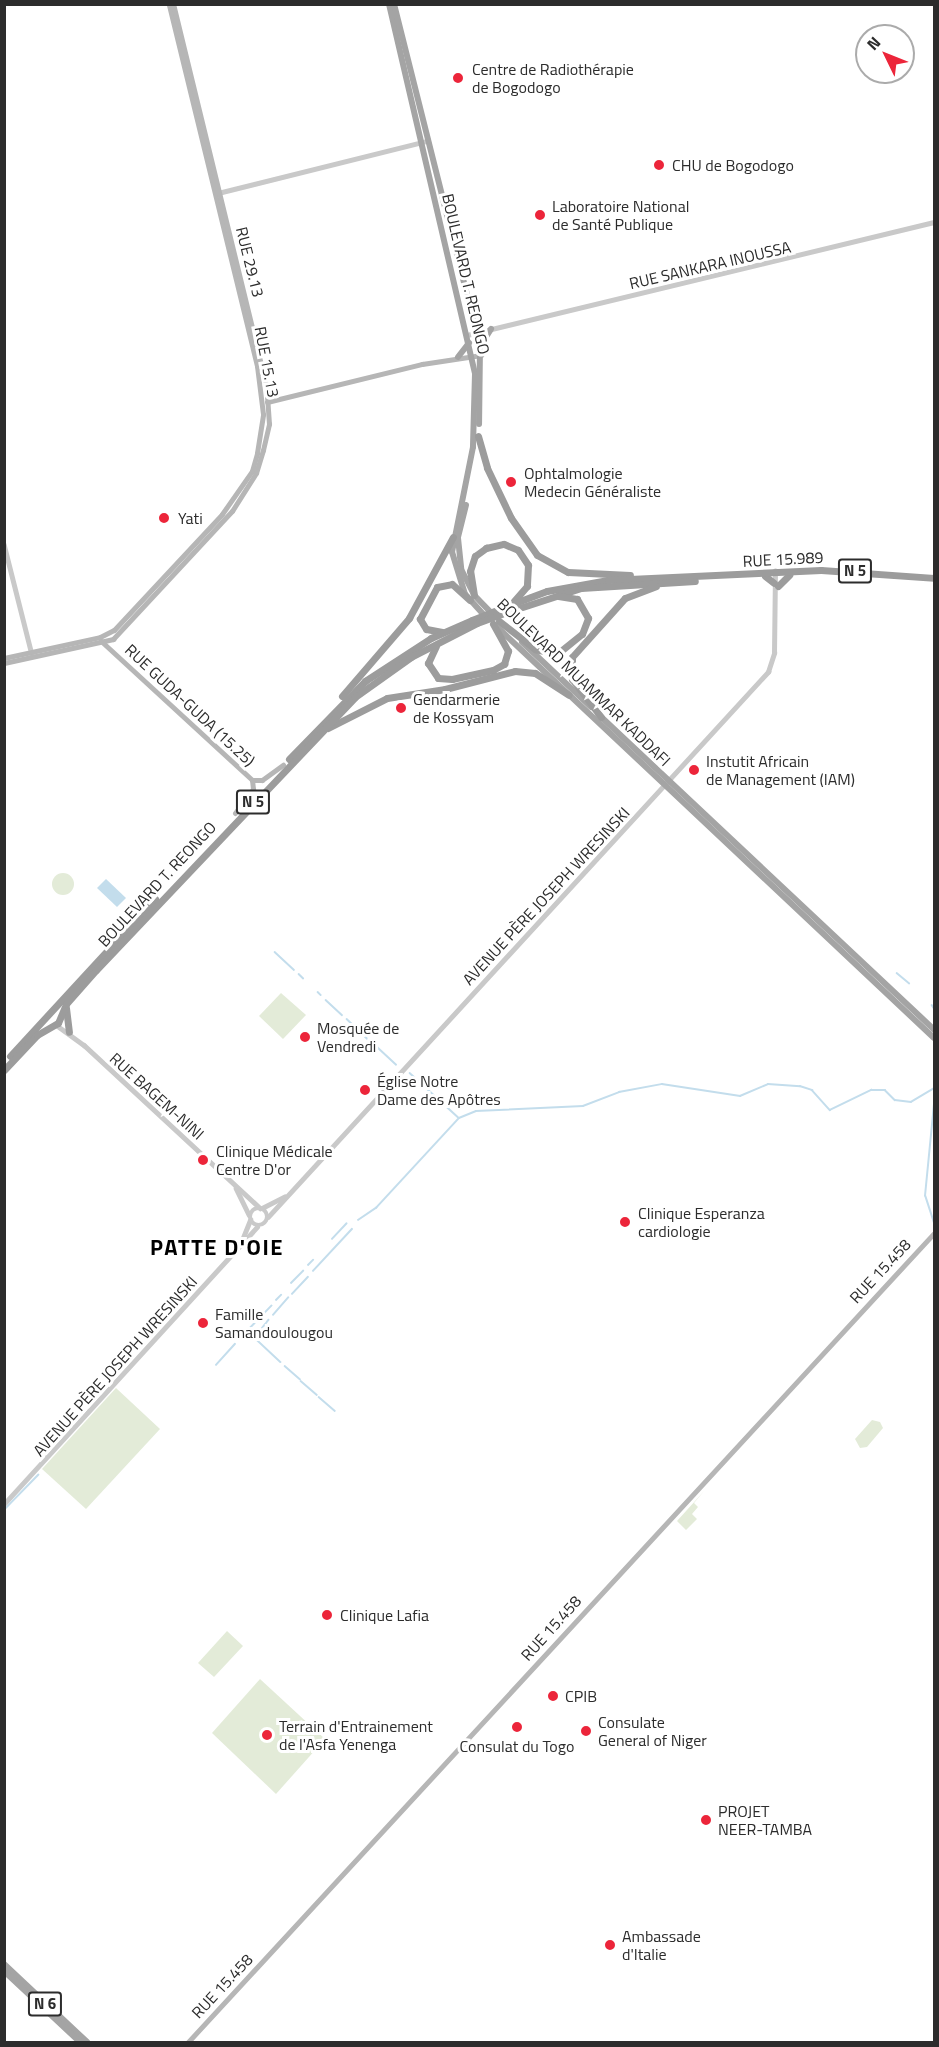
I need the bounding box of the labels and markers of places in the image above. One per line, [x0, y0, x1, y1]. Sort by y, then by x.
place label: Centre de Radiothérapie de Bogodogo [472, 59, 634, 97]
marker: Centre de Radiothérapie de Bogodogo [449, 69, 467, 87]
place label: CHU de Bogodogo [672, 155, 794, 175]
marker: CHU de Bogodogo [650, 156, 668, 174]
place label: Laboratoire National de Santé Publique [552, 196, 689, 234]
marker: Laboratoire National de Santé Publique [533, 208, 547, 222]
place label: Ophtalmologie Medecin Généraliste [524, 463, 661, 501]
marker: Ophtalmologie Medecin Généraliste [502, 473, 520, 491]
place label: Yati [178, 508, 203, 528]
marker: Yati [155, 509, 173, 527]
place label: Gendarmerie de Kossyam [413, 689, 500, 727]
marker: Gendarmerie de Kossyam [394, 701, 408, 715]
place label: Instutit Africain de Management (IAM) [706, 751, 855, 789]
marker: Instutit Africain de Management (IAM) [687, 763, 701, 777]
place label: Mosquée de Vendredi [317, 1018, 399, 1056]
marker: Mosquée de Vendredi [298, 1030, 312, 1044]
place label: Église Notre Dame des Apôtres [377, 1071, 501, 1109]
marker: Église Notre Dame des Apôtres [358, 1083, 372, 1097]
place label: Clinique Médicale Centre D'or [216, 1141, 333, 1179]
marker: Clinique Médicale Centre D'or [194, 1151, 212, 1169]
place label: Clinique Esperanza cardiologie [638, 1203, 765, 1241]
marker: Clinique Esperanza cardiologie [616, 1213, 634, 1231]
place label: Famille Samandoulougou [215, 1304, 333, 1342]
marker: Famille Samandoulougou [196, 1316, 210, 1330]
place label: Clinique Lafia [340, 1605, 429, 1625]
marker: Clinique Lafia [318, 1606, 336, 1624]
place label: CPIB [565, 1686, 597, 1706]
marker: CPIB [546, 1689, 560, 1703]
place label: Consulate General of Niger [598, 1712, 707, 1750]
place label: Terrain d'Entrainement de l'Asfa Yenenga [279, 1716, 433, 1754]
marker: Consulat du Togo [510, 1720, 524, 1734]
marker: Consulate General of Niger [579, 1724, 593, 1738]
marker: Terrain d'Entrainement de l'Asfa Yenenga [260, 1728, 274, 1742]
place label: Consulat du Togo [460, 1736, 574, 1756]
place label: PROJET NEER-TAMBA [718, 1801, 812, 1839]
marker: PROJET NEER-TAMBA [699, 1813, 713, 1827]
place label: Ambassade d'Italie [622, 1926, 701, 1964]
marker: Ambassade d'Italie [603, 1938, 617, 1952]

